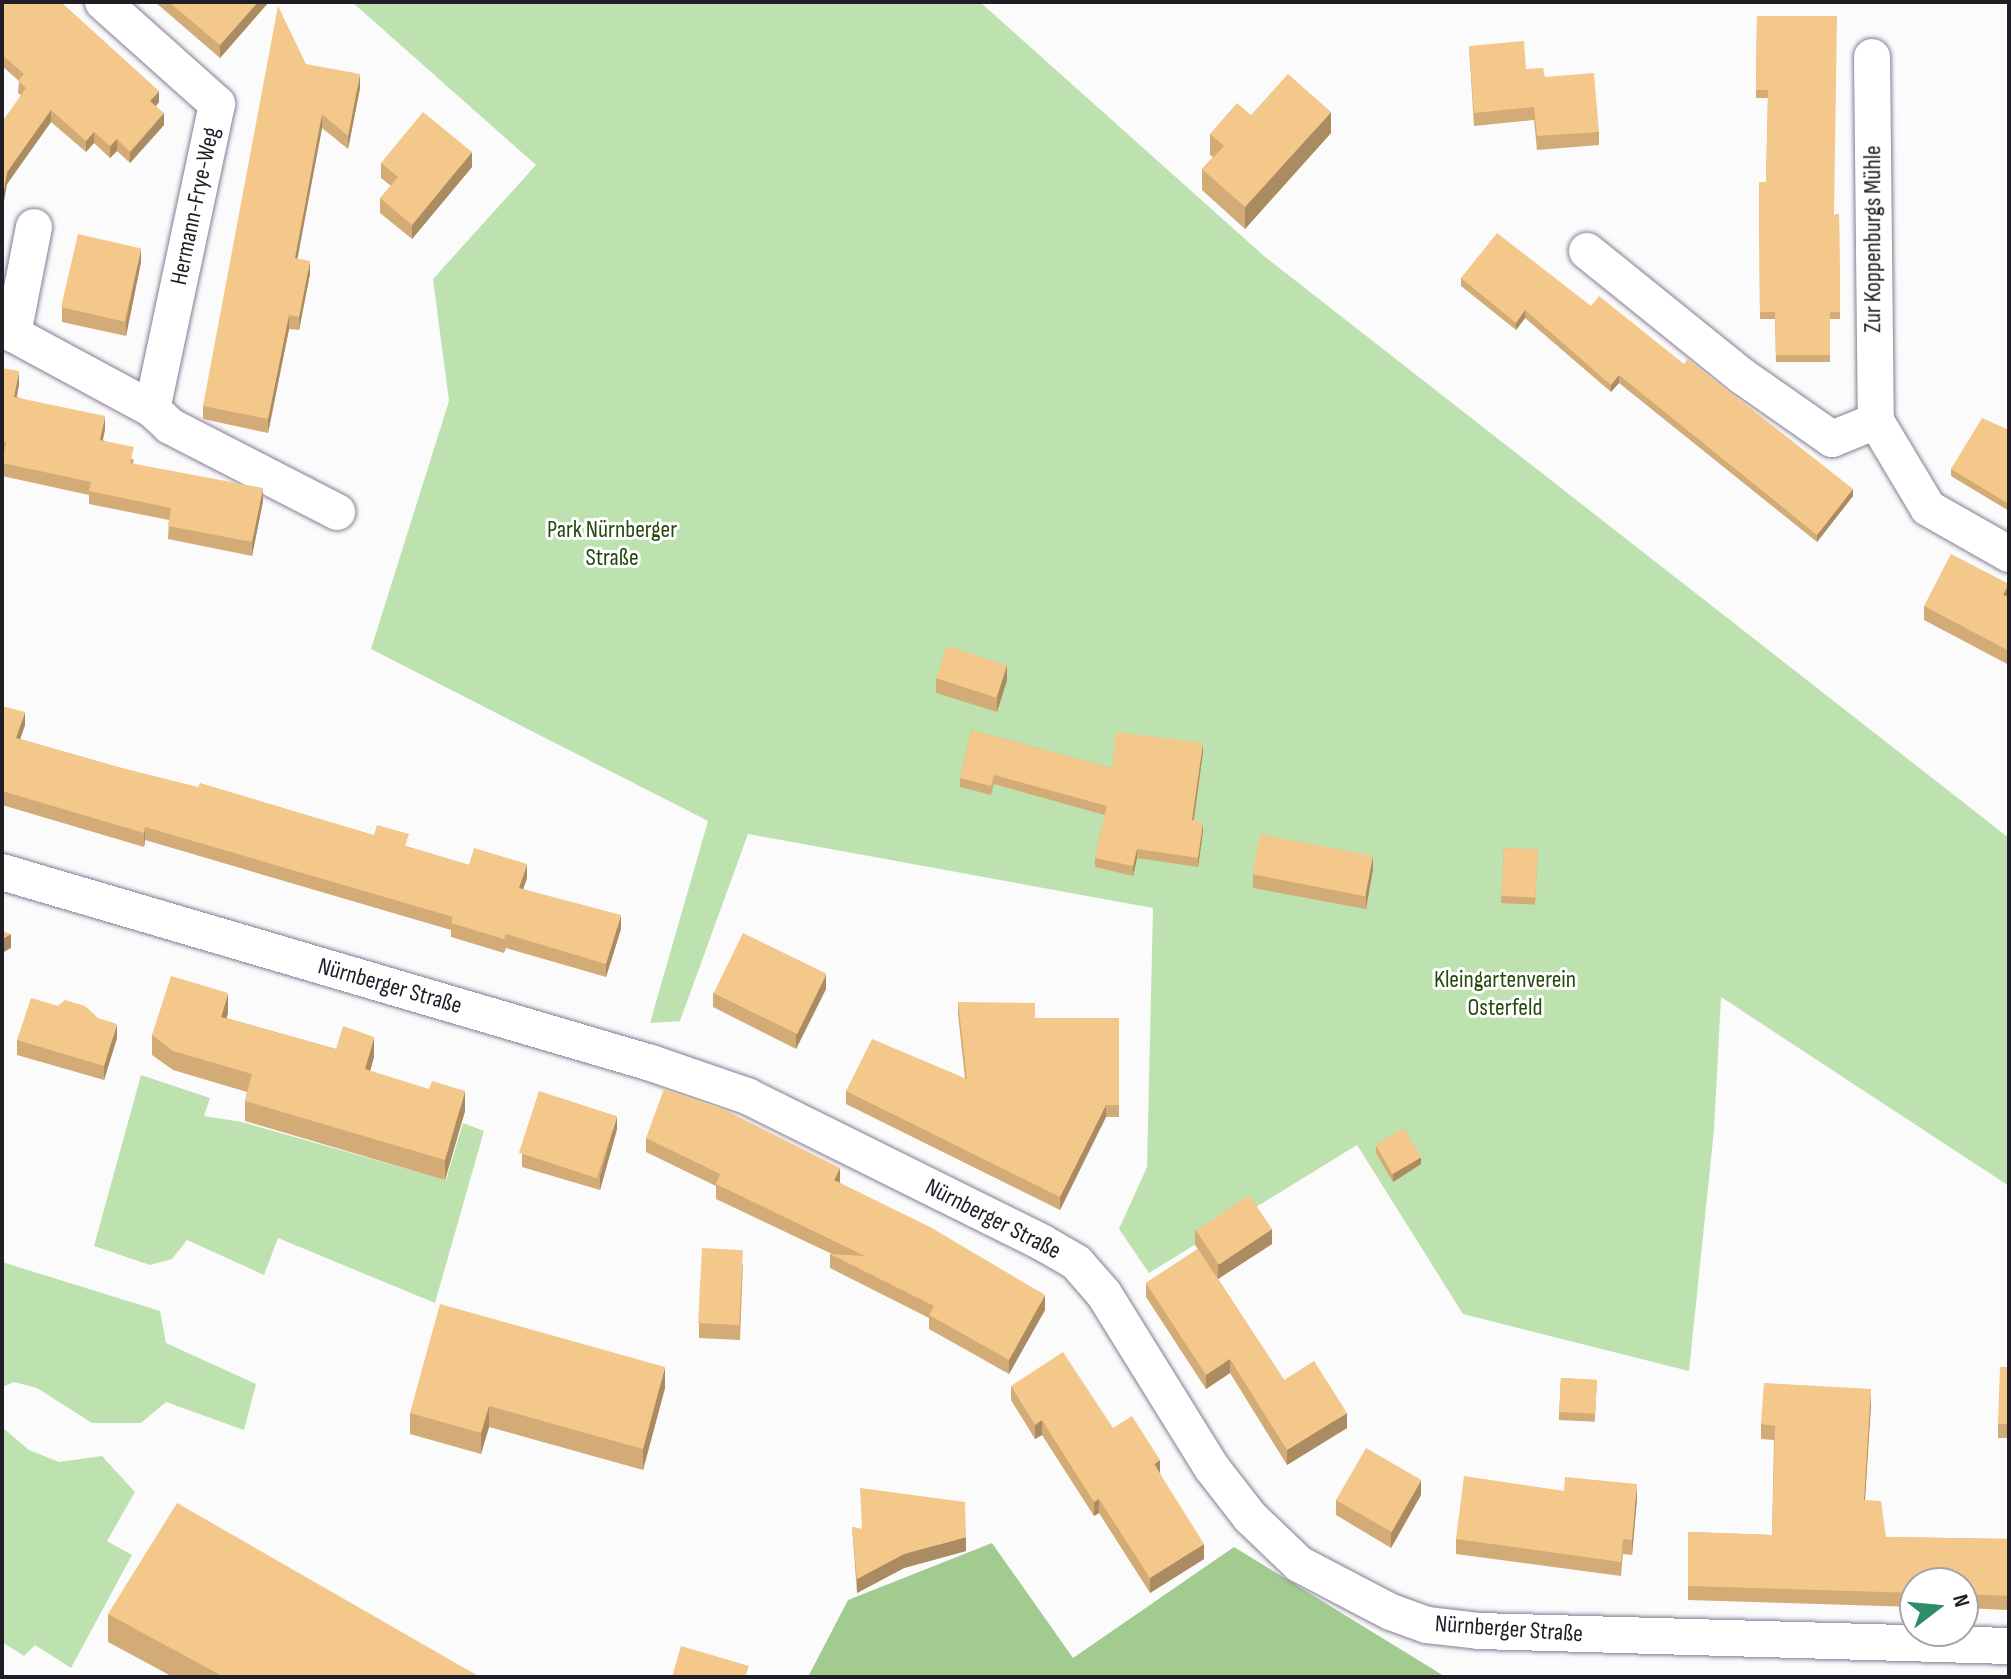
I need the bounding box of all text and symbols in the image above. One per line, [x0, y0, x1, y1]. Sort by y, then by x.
street label: Hermann-Frye-Weg [164, 125, 226, 287]
street label: Zur Koppenburgs Mühle [1859, 145, 1887, 333]
park label: Park Nürnberger Straße [547, 516, 677, 572]
street label: Nürnberger Straße [315, 952, 465, 1020]
park label: Kleingartenverein Osterfeld [1434, 966, 1576, 1022]
street label: Nürnberger Straße [920, 1173, 1066, 1265]
north arrow [1899, 1567, 1979, 1647]
text: N [1946, 1591, 1975, 1610]
street label: Nürnberger Straße [1434, 1609, 1584, 1649]

